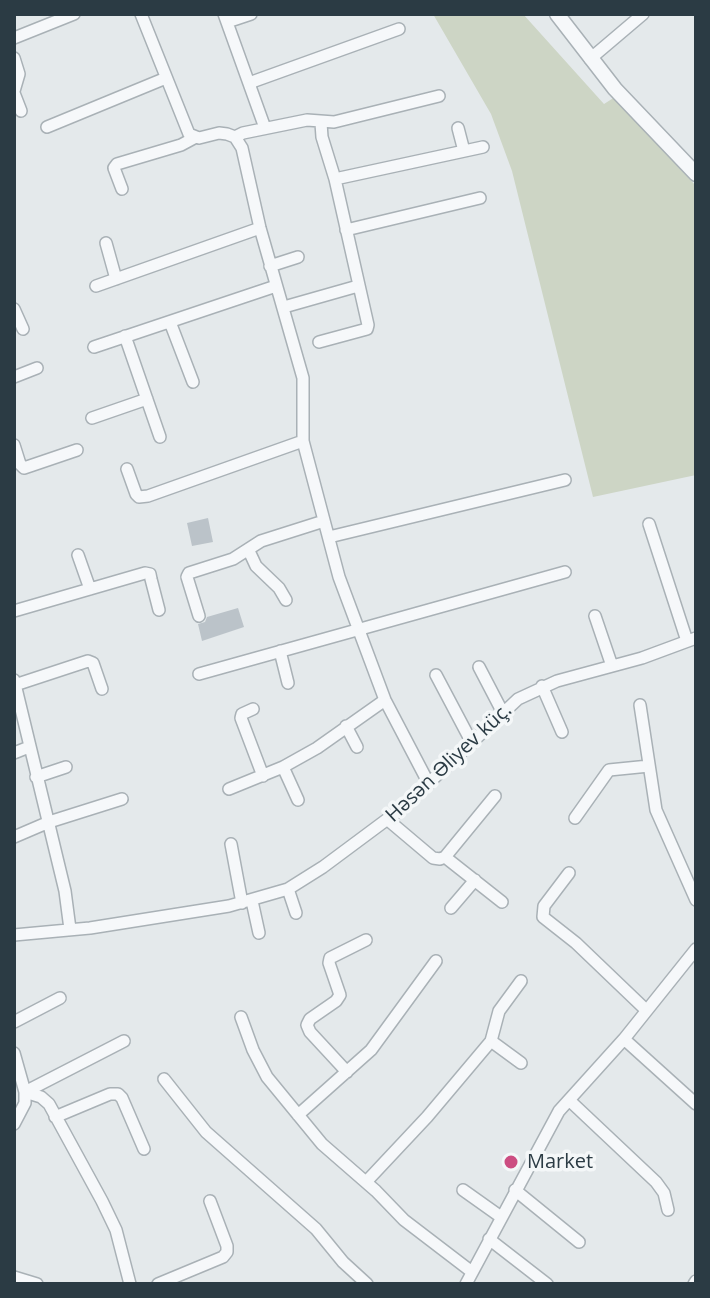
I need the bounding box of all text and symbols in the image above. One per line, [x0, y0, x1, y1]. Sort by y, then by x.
street label: Həsən Əliyev küç. [381, 699, 517, 827]
place label: Market [527, 1150, 593, 1174]
marker: Market [502, 1153, 520, 1171]

